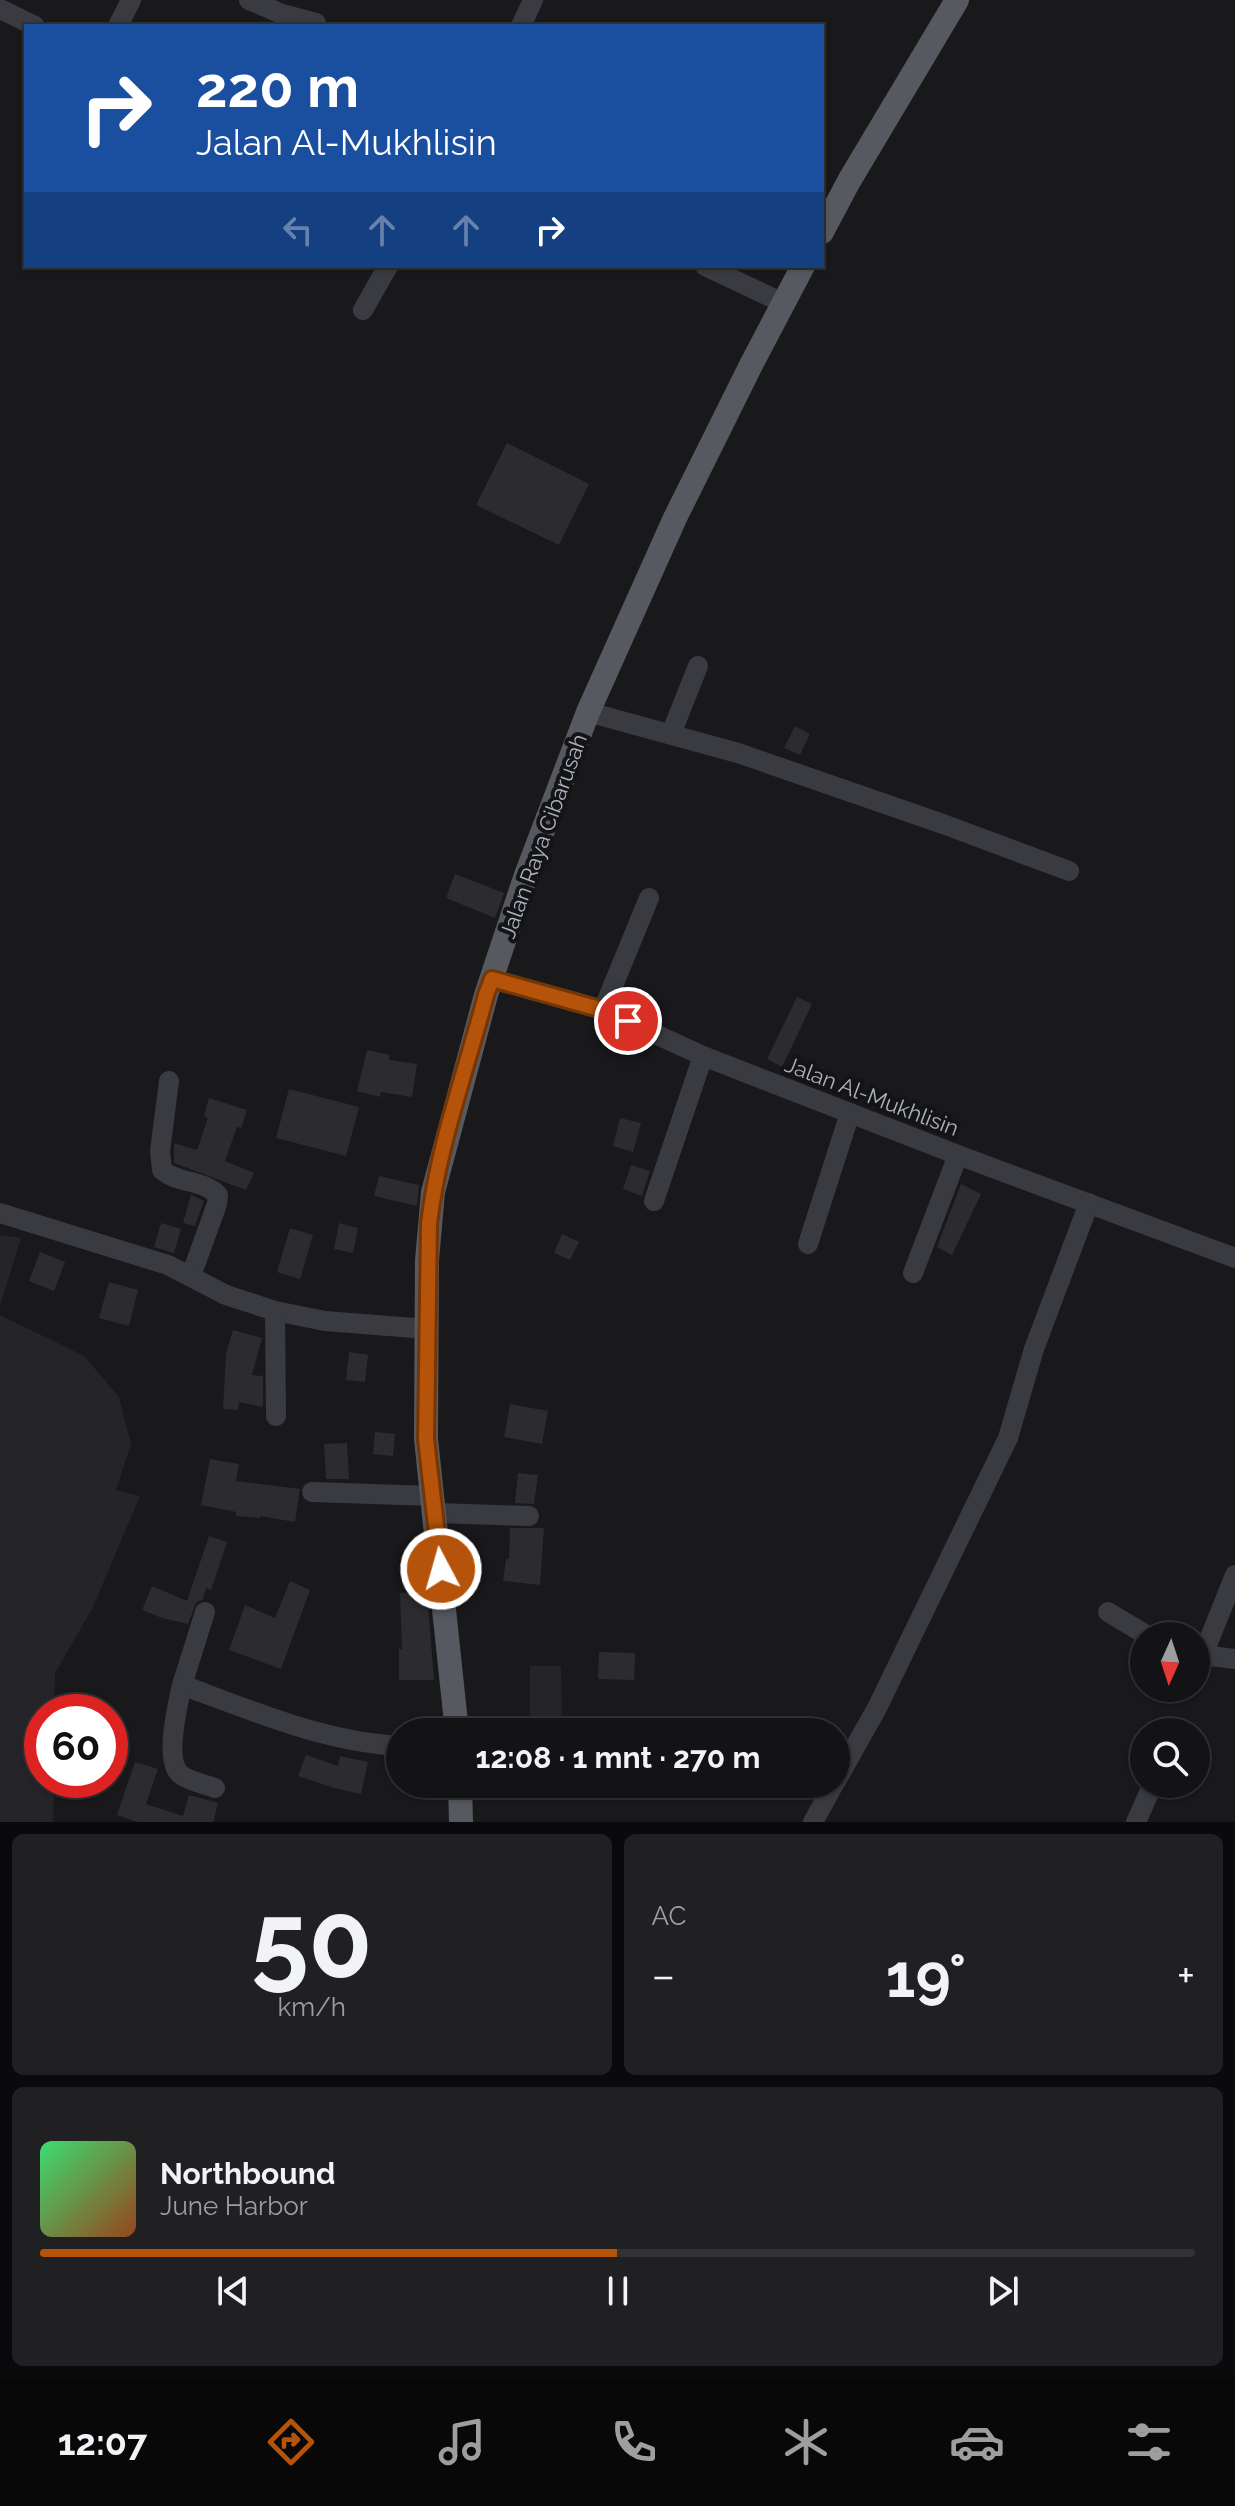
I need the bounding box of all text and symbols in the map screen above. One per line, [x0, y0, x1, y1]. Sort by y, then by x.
text: 220 m [196, 54, 359, 120]
icon: right [64, 56, 168, 160]
text: Jalan Al-Mukhlisin [196, 121, 497, 163]
icon: left [276, 208, 320, 252]
icon: ahead [360, 208, 404, 252]
icon: ahead [444, 208, 488, 252]
icon: right [528, 208, 572, 252]
street label: Jalan Raya Cibarusah [494, 730, 592, 942]
pin [594, 987, 662, 1055]
icon: arrive [606, 999, 650, 1043]
street label: Jalan Al-Mukhlisin [782, 1051, 962, 1141]
position arrow [399, 1527, 483, 1611]
north arrow [1130, 1622, 1210, 1702]
map controls [1130, 1622, 1210, 1798]
speed limit sign: 60 [24, 1694, 128, 1798]
button: search [1130, 1718, 1210, 1798]
text: 12:08 · 1 mnt · 270 m [476, 1740, 760, 1775]
text: 50 [251, 1879, 372, 2001]
text: AC [652, 1901, 686, 1931]
text: 19° [886, 1941, 966, 2011]
text: − [652, 1950, 675, 2001]
text: + [1177, 1950, 1195, 2001]
text: km/h [277, 1992, 346, 2022]
text: Northbound [160, 2156, 335, 2191]
text: June Harbor [160, 2191, 308, 2221]
icon: previous [211, 2269, 255, 2313]
icon: pause [596, 2269, 640, 2313]
icon: next [981, 2269, 1025, 2313]
icon: directions [263, 2414, 319, 2470]
icon: music [434, 2414, 490, 2470]
icon: phone [606, 2414, 662, 2470]
icon: climate [778, 2414, 834, 2470]
icon: car [949, 2414, 1005, 2470]
icon: filters [1121, 2414, 1177, 2470]
text: 12:07 [58, 2421, 147, 2463]

